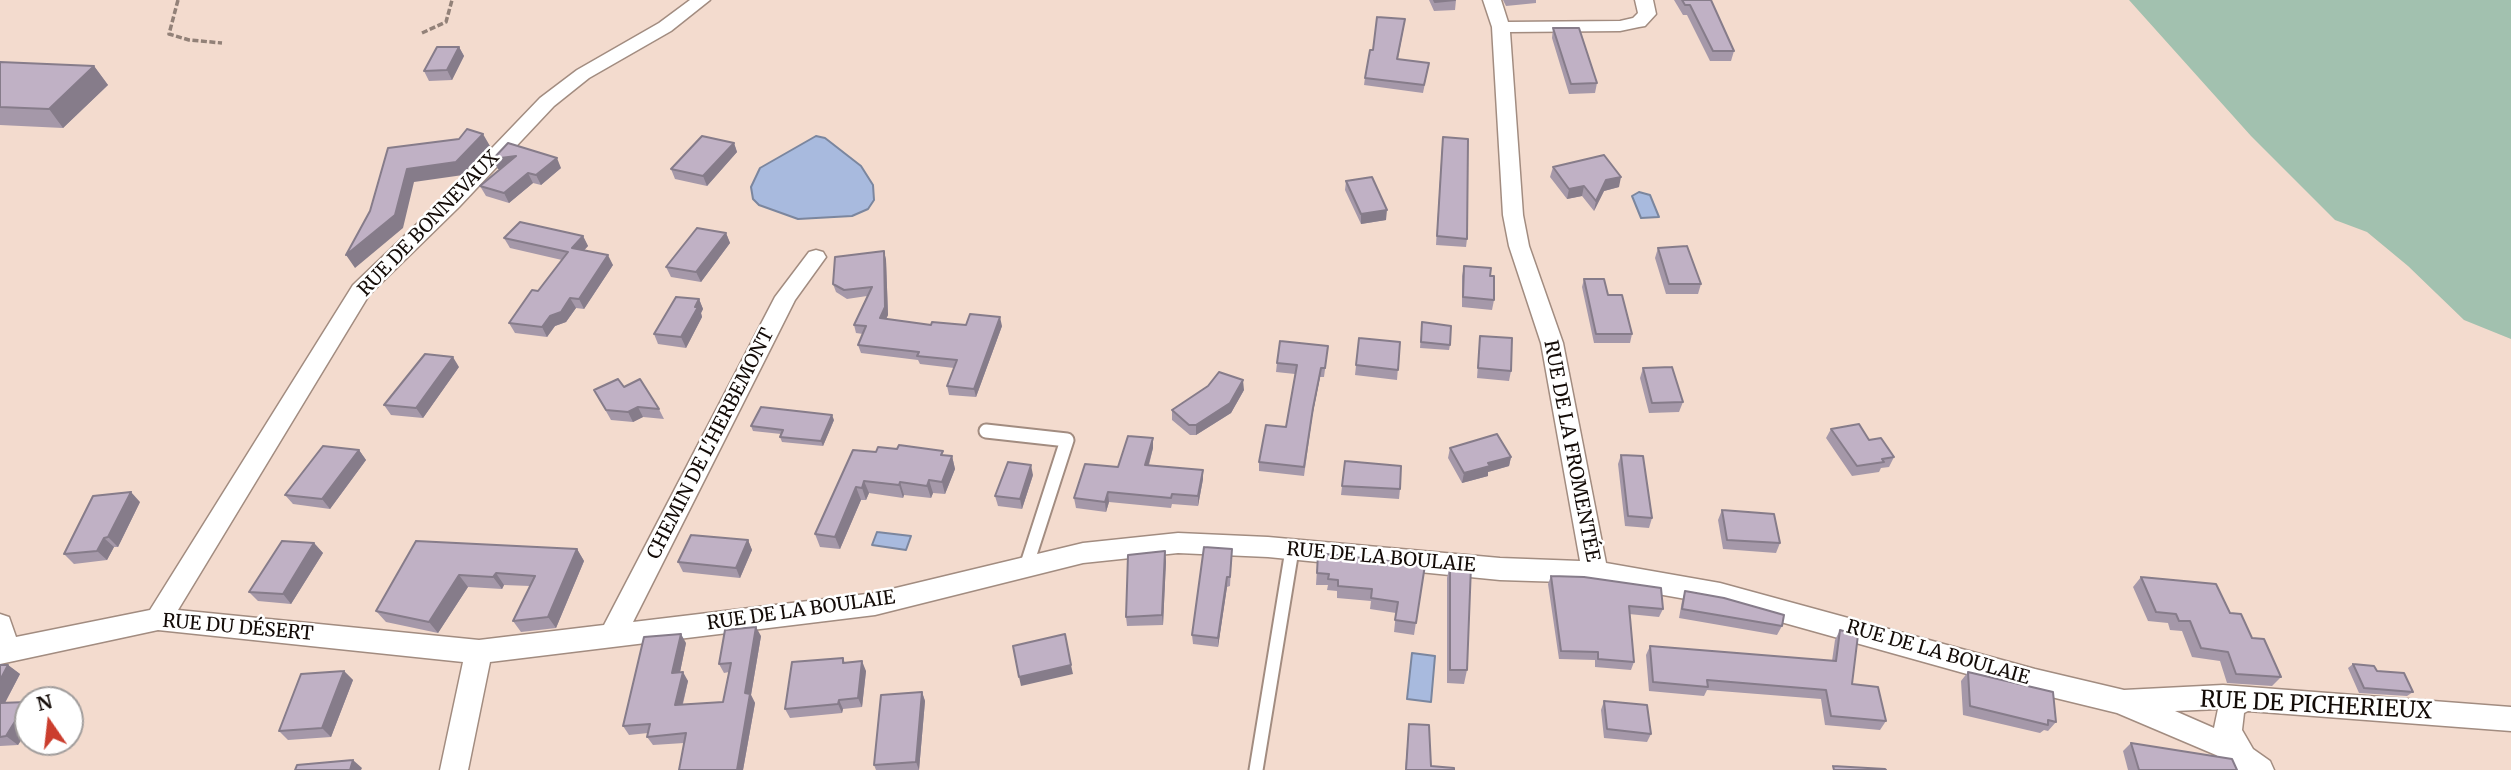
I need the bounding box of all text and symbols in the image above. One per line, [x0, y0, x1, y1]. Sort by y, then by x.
street label: RUE DE BONNEVAUX [354, 147, 504, 301]
street label: CHEMIN DE L'HERBEMONT [643, 325, 779, 563]
street label: RUE DE LA FROMENTÉE [1538, 338, 1604, 564]
street label: RUE DE LA BOULAIE [1286, 538, 1476, 578]
street label: RUE DE LA BOULAIE [706, 587, 896, 635]
street label: RUE DU DÉSERT [162, 610, 314, 646]
street label: RUE DE LA BOULAIE [1844, 616, 2032, 690]
north arrow [14, 686, 84, 756]
street label: RUE DE PICHERIEUX [2199, 686, 2433, 726]
text: N [34, 689, 55, 716]

